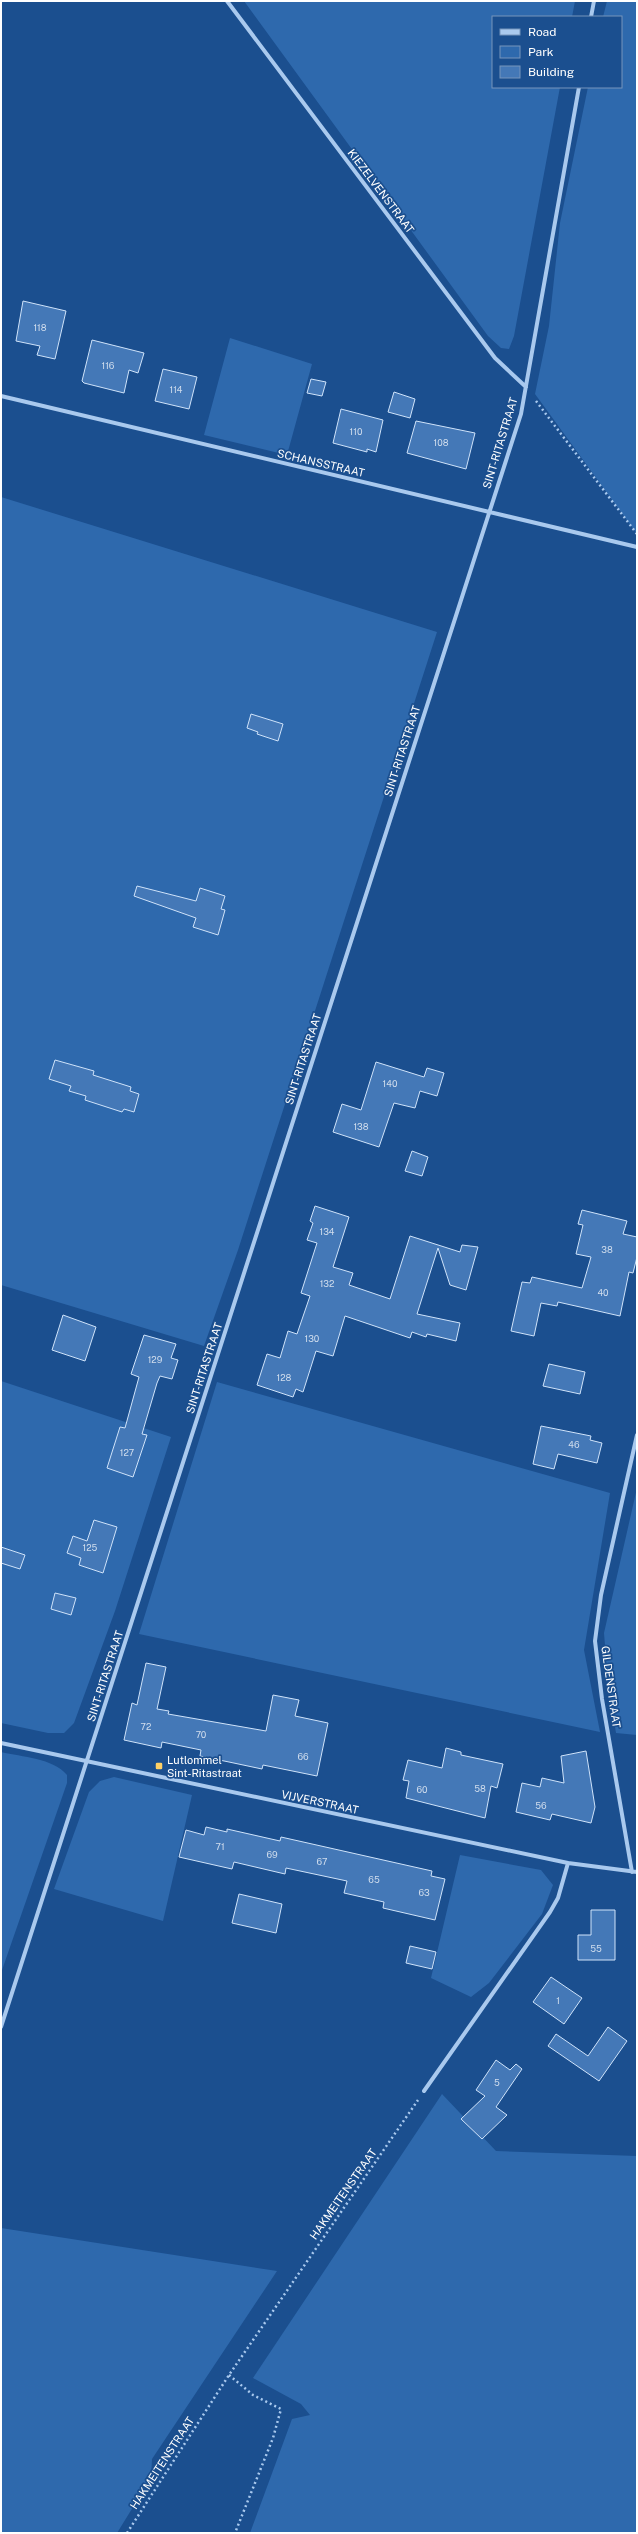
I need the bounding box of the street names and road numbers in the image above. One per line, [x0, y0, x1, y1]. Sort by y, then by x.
street label: KIEZELVENSTRAAT [345, 147, 417, 236]
street label: SINT-RITASTRAAT [480, 395, 520, 490]
street label: SCHANSSTRAAT [276, 447, 366, 479]
street label: SINT-RITASTRAAT [382, 704, 423, 798]
street label: SINT-RITASTRAAT [283, 1012, 324, 1106]
street label: SINT-RITASTRAAT [184, 1321, 225, 1415]
street label: SINT-RITASTRAAT [85, 1629, 126, 1723]
street label: GILDENSTRAAT [599, 1645, 623, 1729]
street label: VIJVERSTRAAT [280, 1788, 360, 1816]
street label: HAKMEITENSTRAAT [307, 2146, 379, 2242]
street label: HAKMEITENSTRAAT [128, 2414, 197, 2511]

